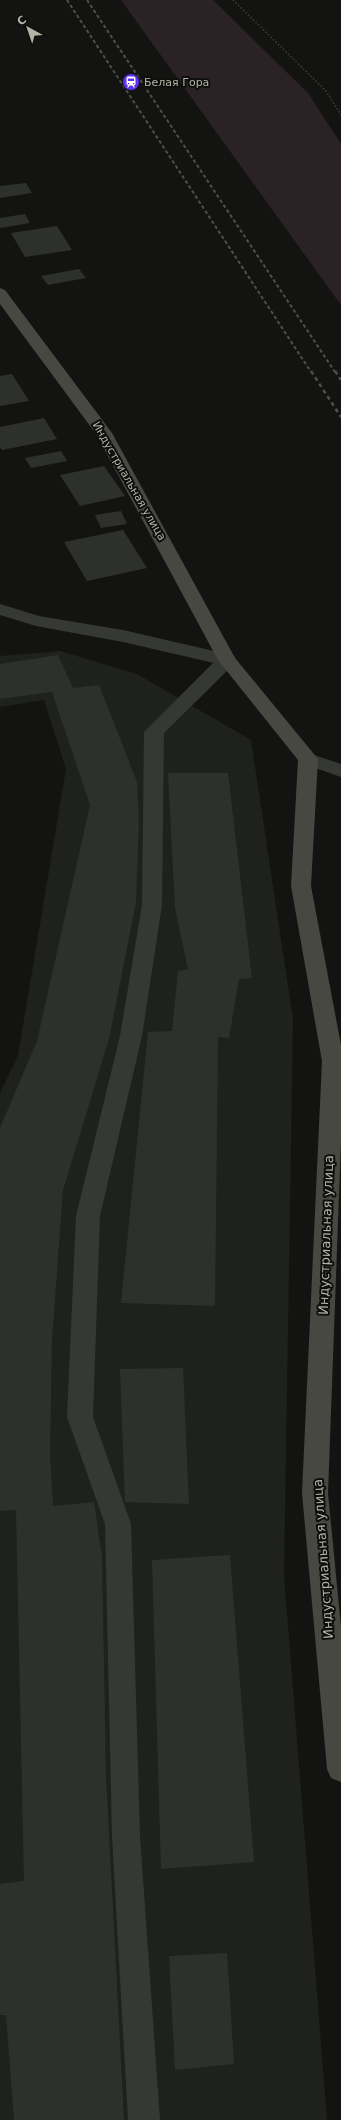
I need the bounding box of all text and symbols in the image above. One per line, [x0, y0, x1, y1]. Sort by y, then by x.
north arrow [8, 8, 48, 48]
text: С [15, 13, 29, 28]
station icon: Белая Гора [121, 72, 141, 92]
place label: Белая Гора [144, 76, 209, 89]
street label: Индустриальная улица [90, 419, 168, 543]
street label: Индустриальная улица [316, 1155, 336, 1315]
street label: Индустриальная улица [310, 1479, 336, 1639]

